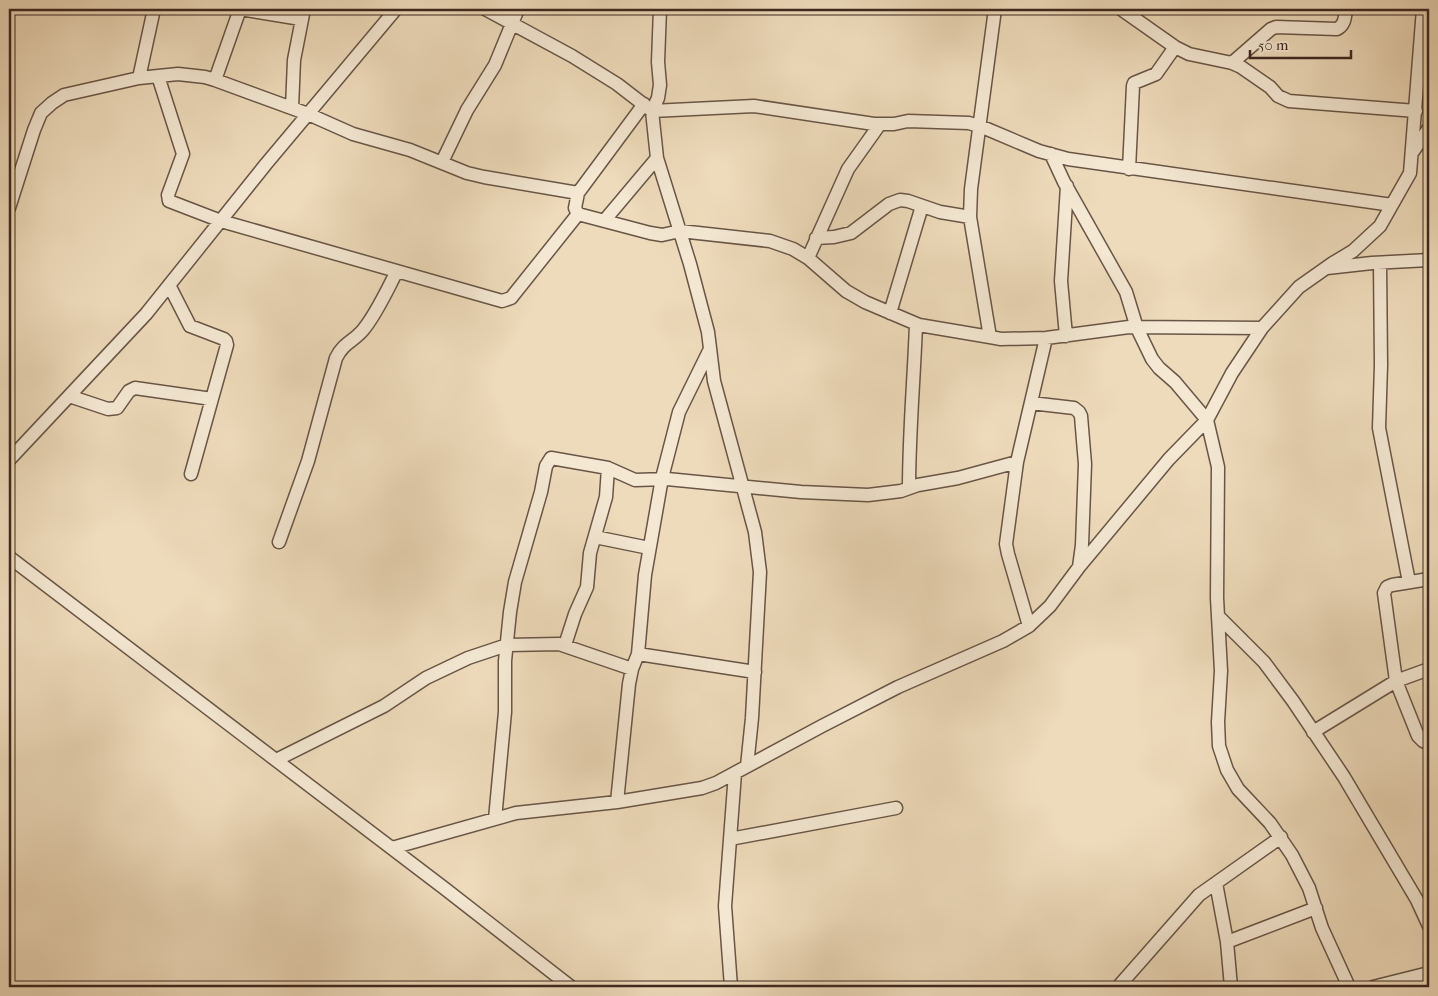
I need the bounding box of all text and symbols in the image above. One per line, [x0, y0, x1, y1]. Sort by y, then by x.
scale bar [1250, 28, 1352, 60]
text: 50 m [1258, 36, 1289, 54]

